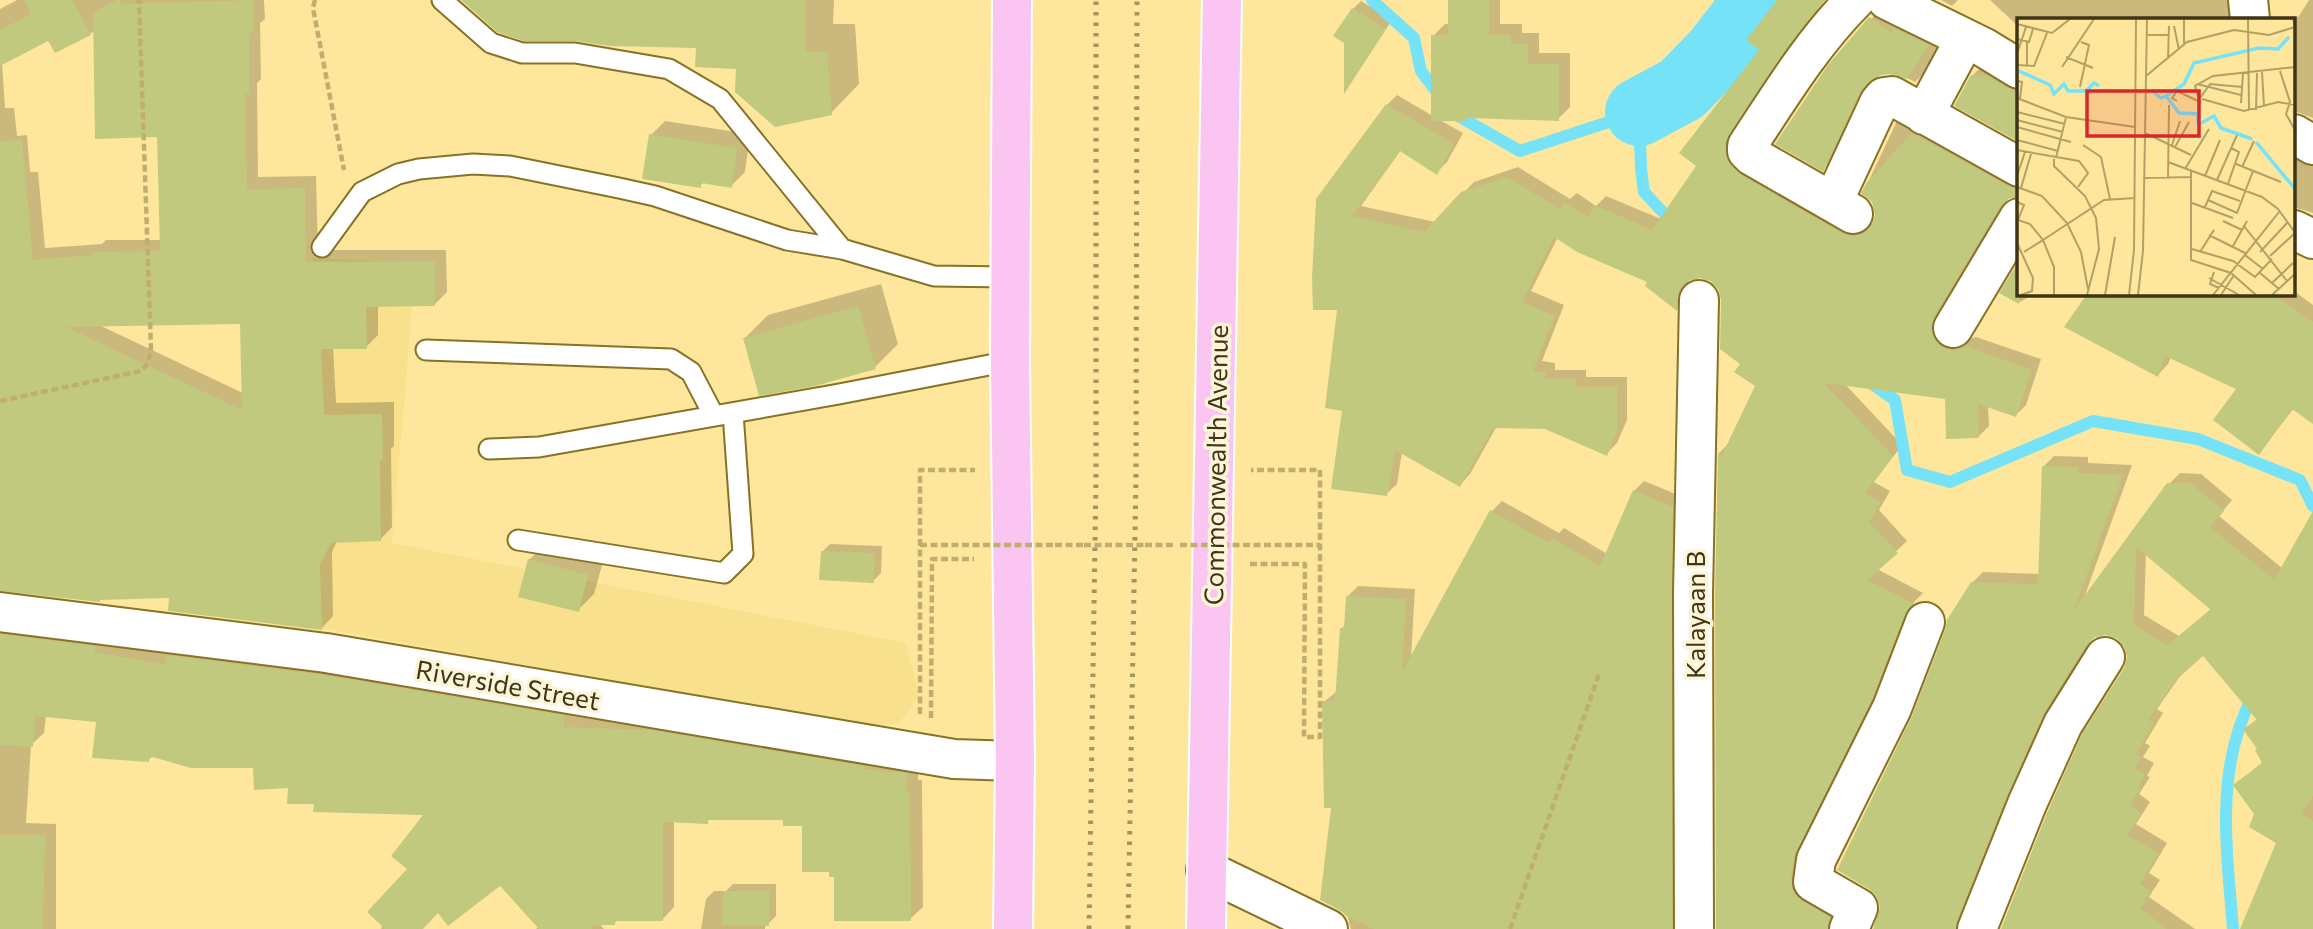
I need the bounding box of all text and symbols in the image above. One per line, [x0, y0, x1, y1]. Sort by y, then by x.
inset map [2017, 18, 2296, 296]
street label: Commonwealth Avenue [1197, 325, 1233, 605]
street label: Kalayaan B [1679, 551, 1710, 679]
street label: Riverside Street [414, 653, 602, 715]

